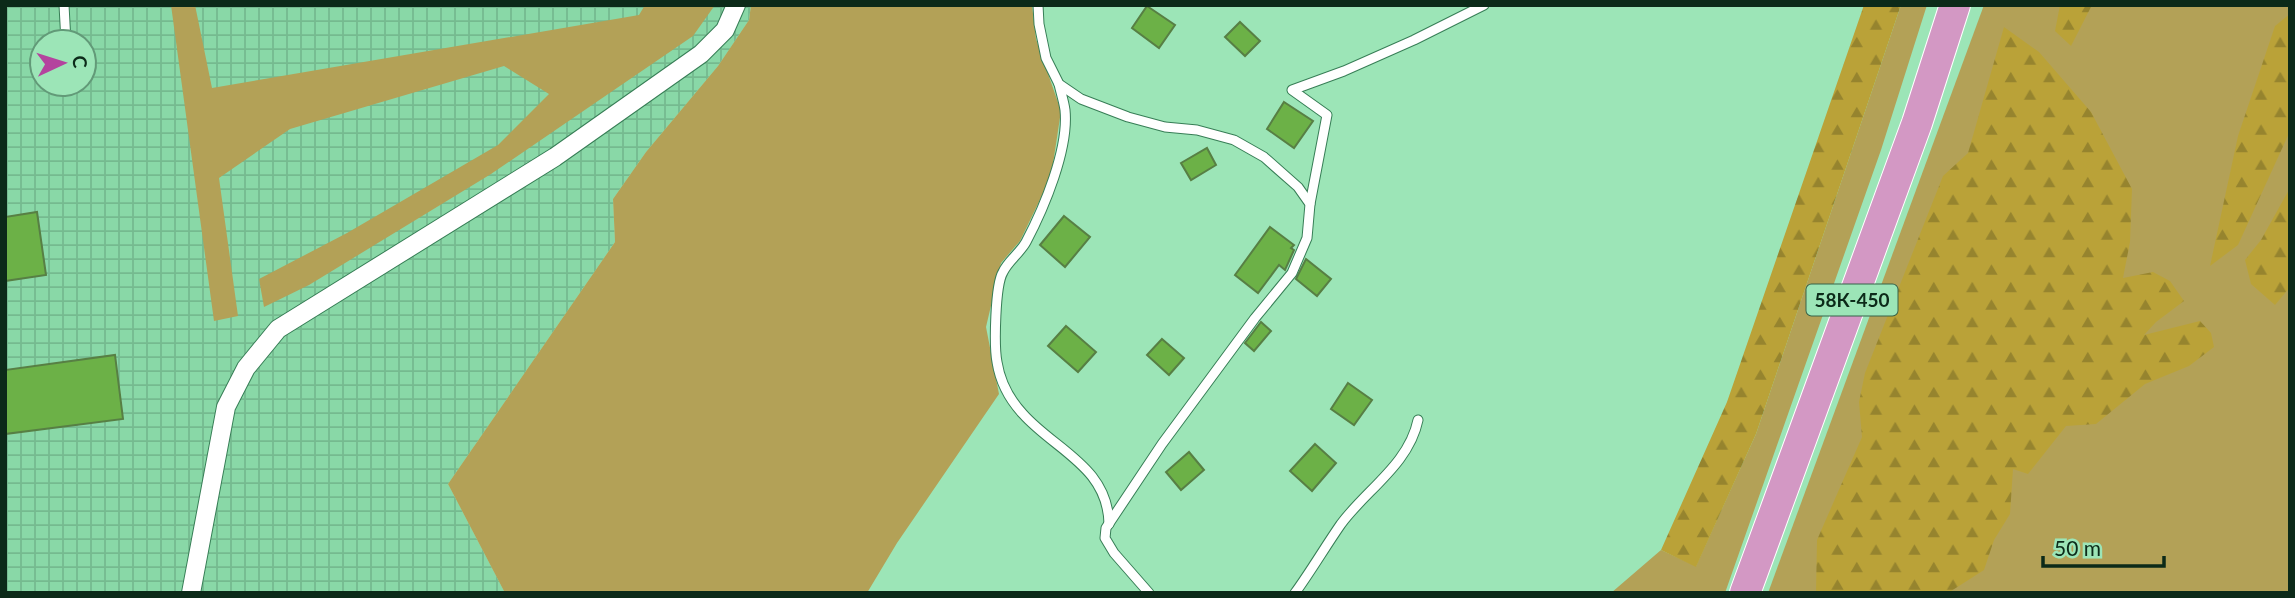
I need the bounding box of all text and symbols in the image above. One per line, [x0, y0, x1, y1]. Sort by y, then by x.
north arrow [28, 28, 98, 98]
text: С [69, 55, 92, 69]
road number: 58К-450 [1806, 284, 1898, 316]
scale bar [2043, 524, 2164, 568]
text: 50 m [2054, 535, 2101, 560]

